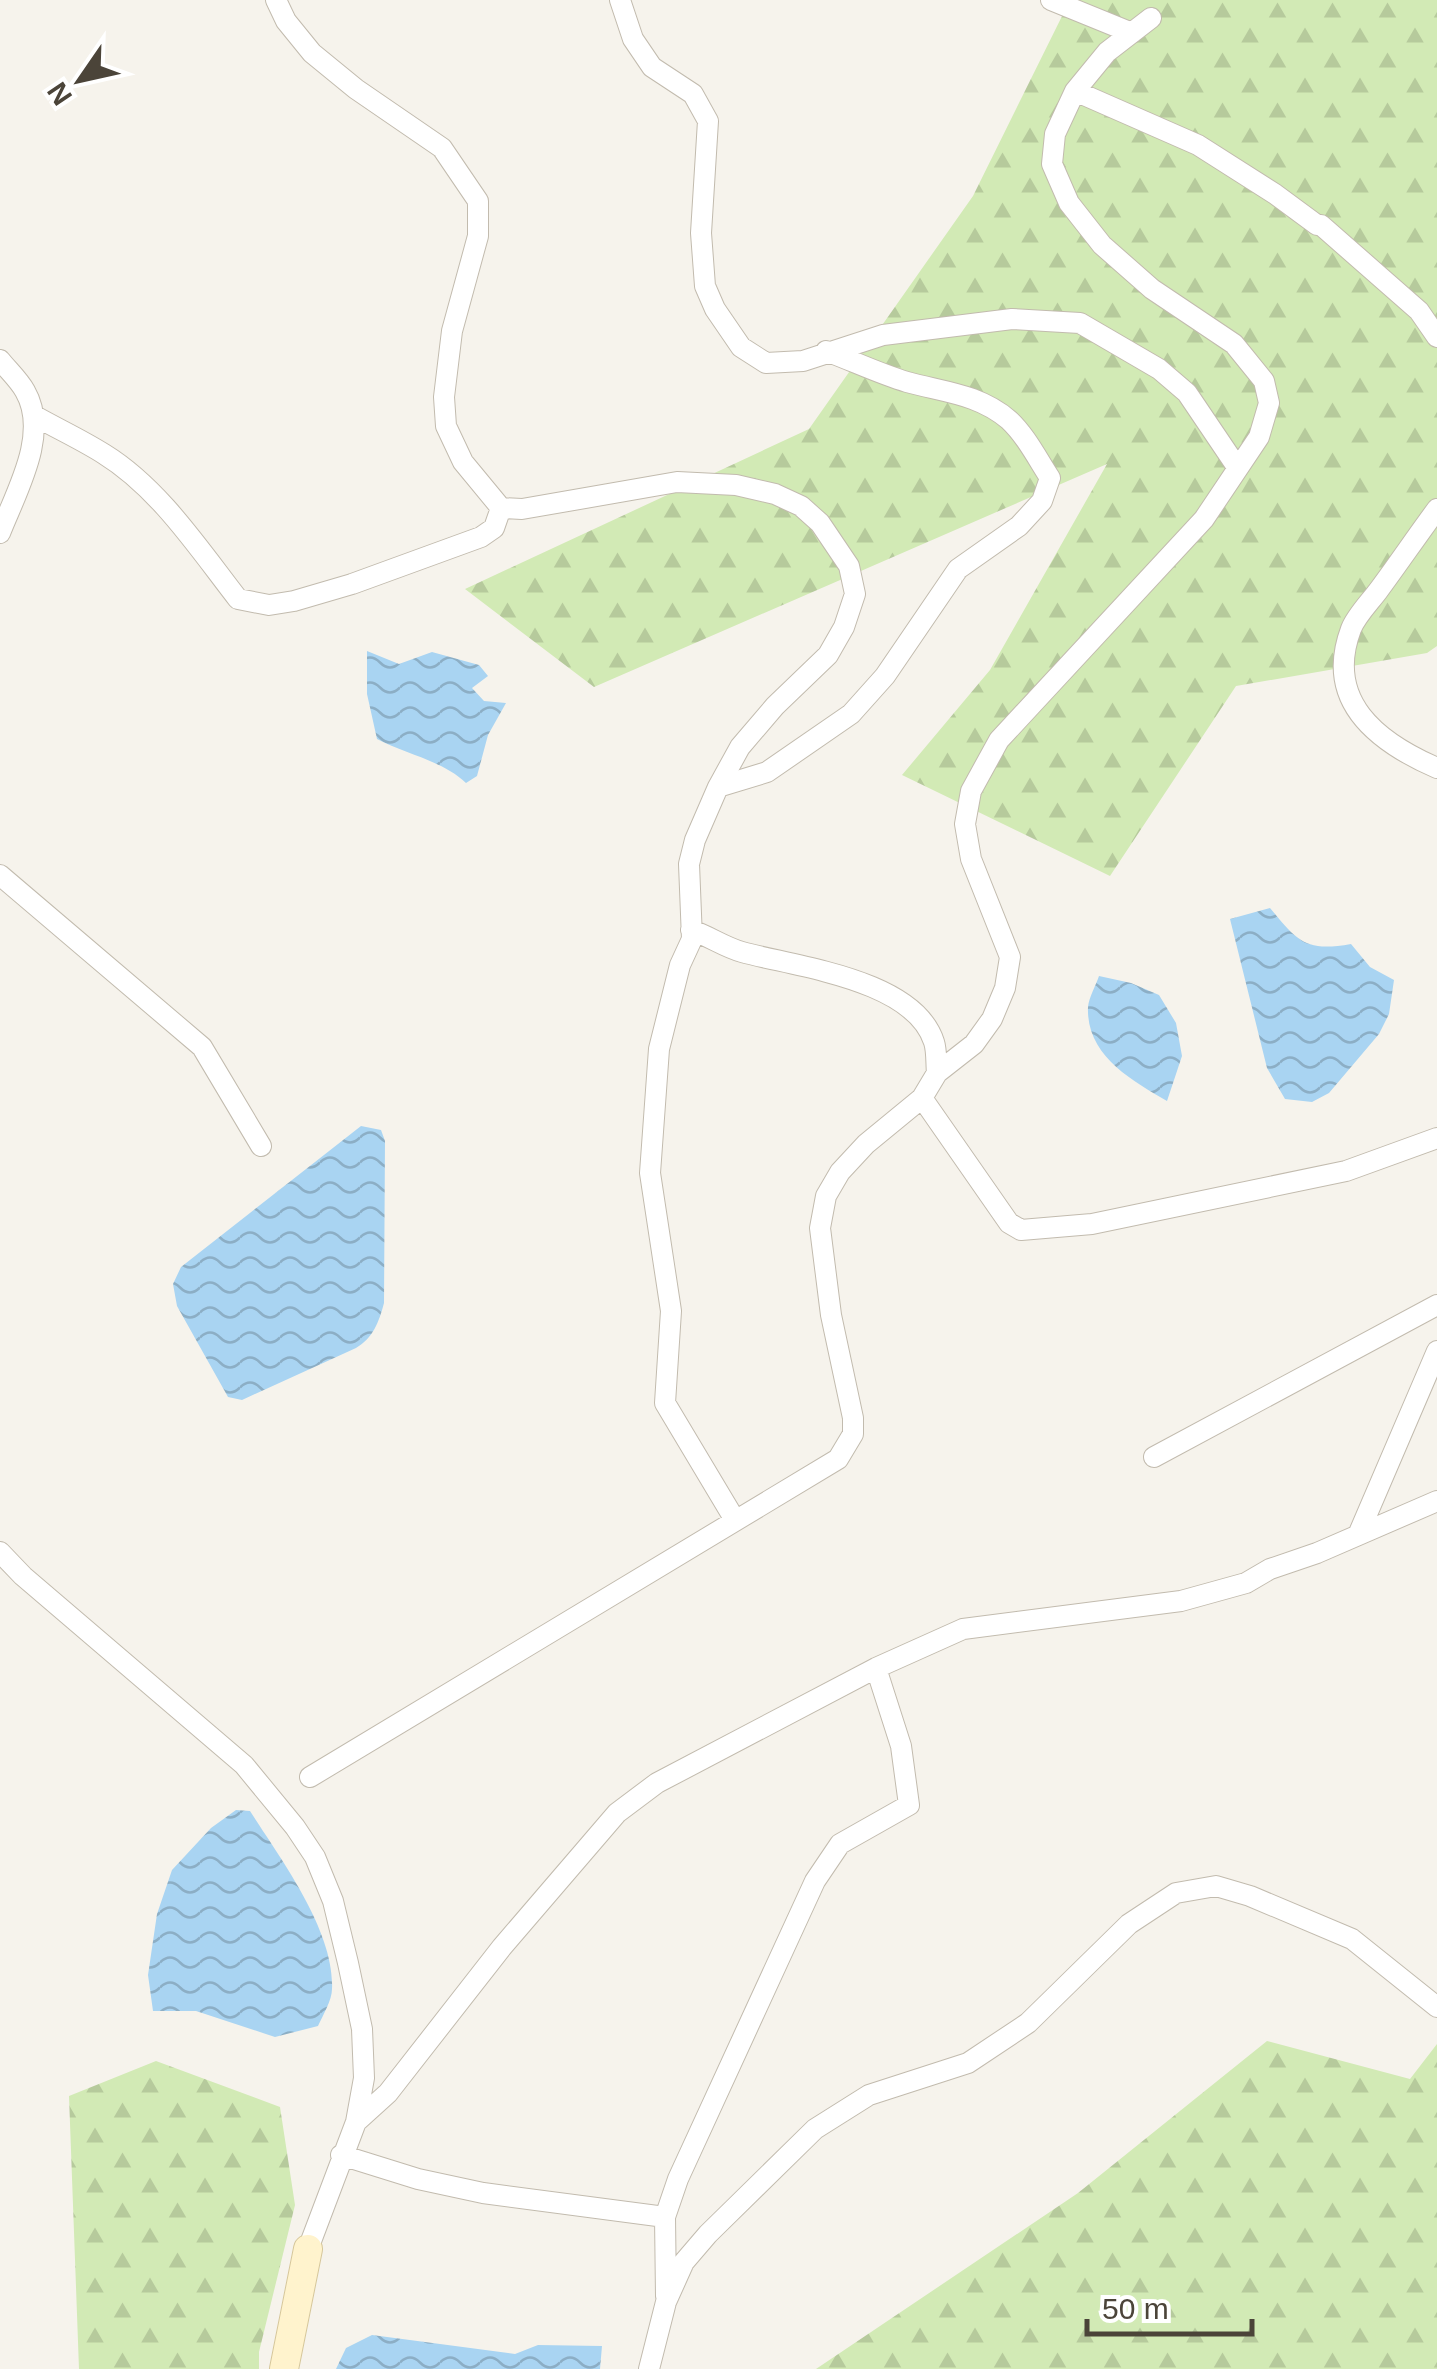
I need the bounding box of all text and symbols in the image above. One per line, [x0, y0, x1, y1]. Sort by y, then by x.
north arrow [30, 30, 130, 130]
text: N [41, 77, 78, 111]
scale bar [1087, 2274, 1252, 2336]
text: 50 m [1102, 2292, 1169, 2325]

